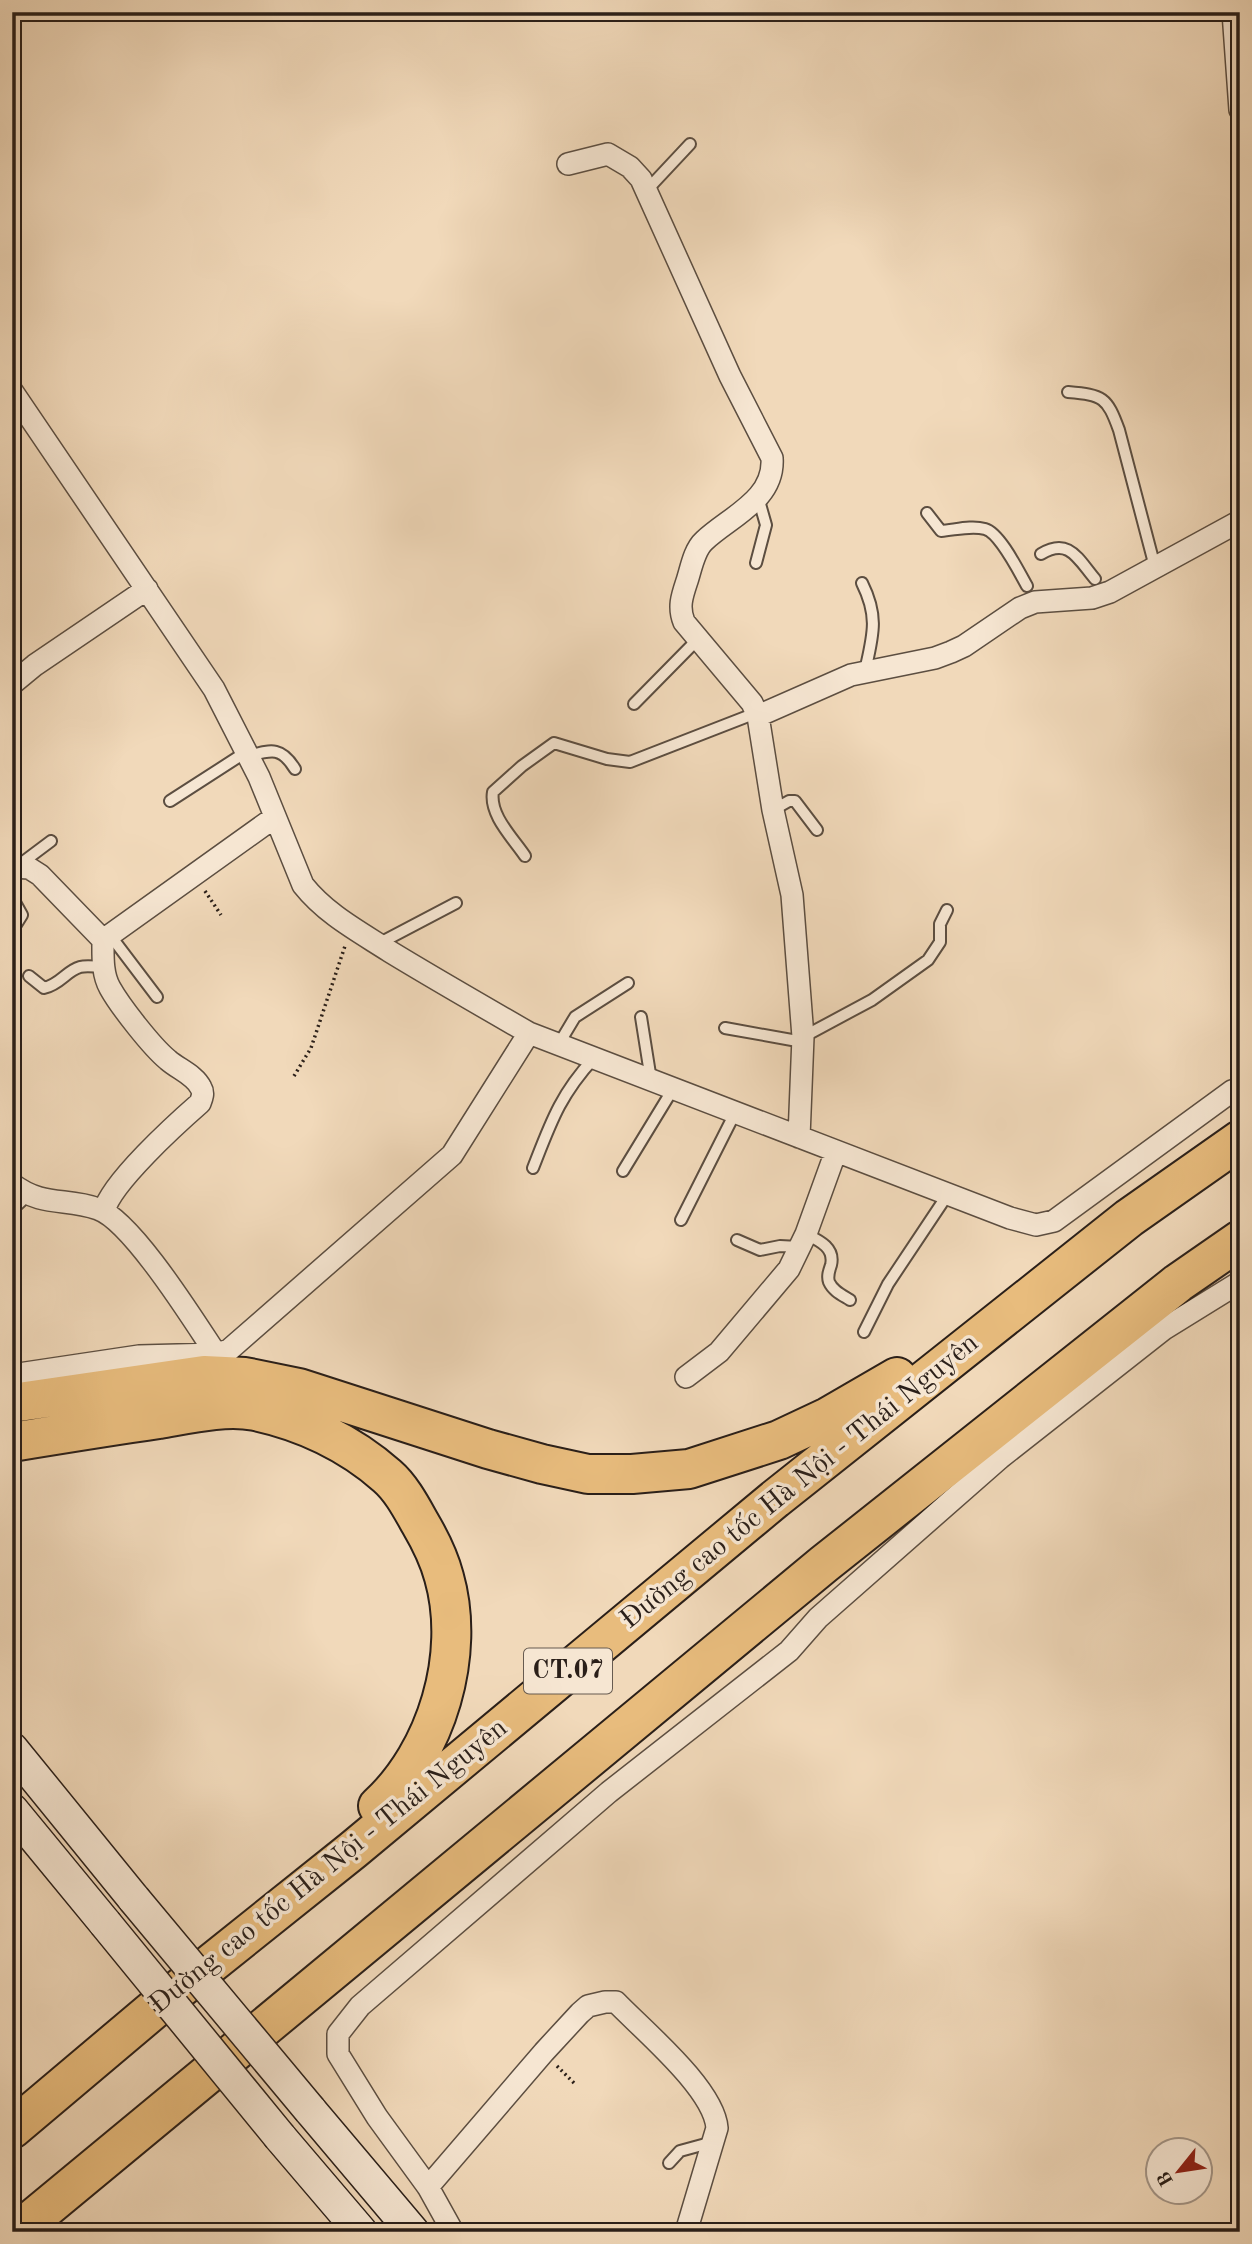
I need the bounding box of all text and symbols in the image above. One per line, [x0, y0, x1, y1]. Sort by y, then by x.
street label: Đường cao tốc Hà Nội - Thái Nguyên [615, 1328, 984, 1635]
road number: CT.07 [524, 1648, 612, 1694]
street label: Đường cao tốc Hà Nội - Thái Nguyên [144, 1713, 513, 2020]
north arrow [1144, 2136, 1214, 2206]
text: B [1155, 2168, 1178, 2189]

